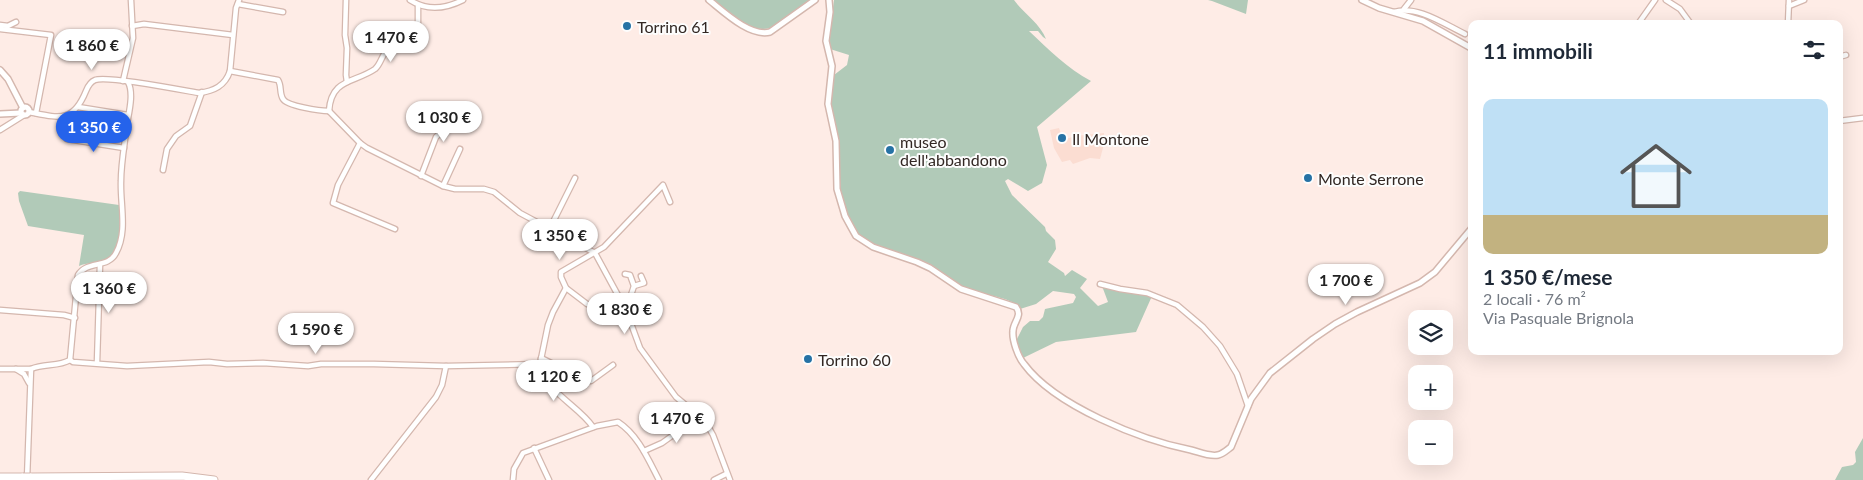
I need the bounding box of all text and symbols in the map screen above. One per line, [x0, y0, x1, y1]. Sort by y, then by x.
place label: Torrino 61 [637, 17, 710, 36]
pin: 1 470 € [345, 20, 437, 63]
marker: Torrino 61 [621, 20, 633, 32]
text: 1 470 € [364, 27, 418, 46]
pin: 1 860 € [46, 28, 138, 71]
text: 1 860 € [65, 35, 119, 54]
icon: filters [1800, 36, 1828, 64]
text: 11 immobili [1483, 38, 1593, 63]
pin: 1 030 € [398, 100, 490, 143]
text: 1 030 € [417, 107, 471, 126]
pin: 1 350 € [48, 110, 140, 153]
text: 1 350 € [67, 117, 121, 136]
place label: Il Montone [1072, 129, 1149, 148]
icon: home [1611, 131, 1701, 221]
place label: museo dell'abbandono [900, 132, 1007, 169]
marker: Il Montone [1056, 132, 1068, 144]
marker: museo dell'abbandono [884, 144, 896, 156]
place label: Monte Serrone [1318, 169, 1424, 188]
marker: Monte Serrone [1302, 172, 1314, 184]
pin: 1 350 € [514, 218, 606, 261]
text: 1 350 € [533, 225, 587, 244]
pin: 1 700 € [1300, 264, 1392, 306]
text: 1 350 €/mese [1483, 264, 1613, 289]
text: 1 700 € [1319, 270, 1373, 289]
pin: 1 360 € [63, 272, 155, 314]
text: 1 360 € [82, 278, 136, 297]
text: 2 locali · 76 m² [1483, 289, 1586, 308]
pin: 1 830 € [579, 292, 671, 335]
text: 1 830 € [598, 299, 652, 318]
text: Via Pasquale Brignola [1483, 308, 1634, 327]
map controls [1408, 310, 1453, 465]
button: layers [1408, 310, 1453, 355]
pin: 1 590 € [270, 312, 362, 355]
text: 1 590 € [289, 319, 343, 338]
place label: Torrino 60 [818, 350, 891, 369]
marker: Torrino 60 [802, 353, 814, 365]
pin: 1 120 € [508, 360, 600, 402]
button: + [1408, 365, 1453, 410]
text: 1 120 € [527, 366, 581, 385]
pin: 1 470 € [631, 402, 723, 444]
text: 1 470 € [650, 408, 704, 427]
button: − [1408, 420, 1453, 465]

